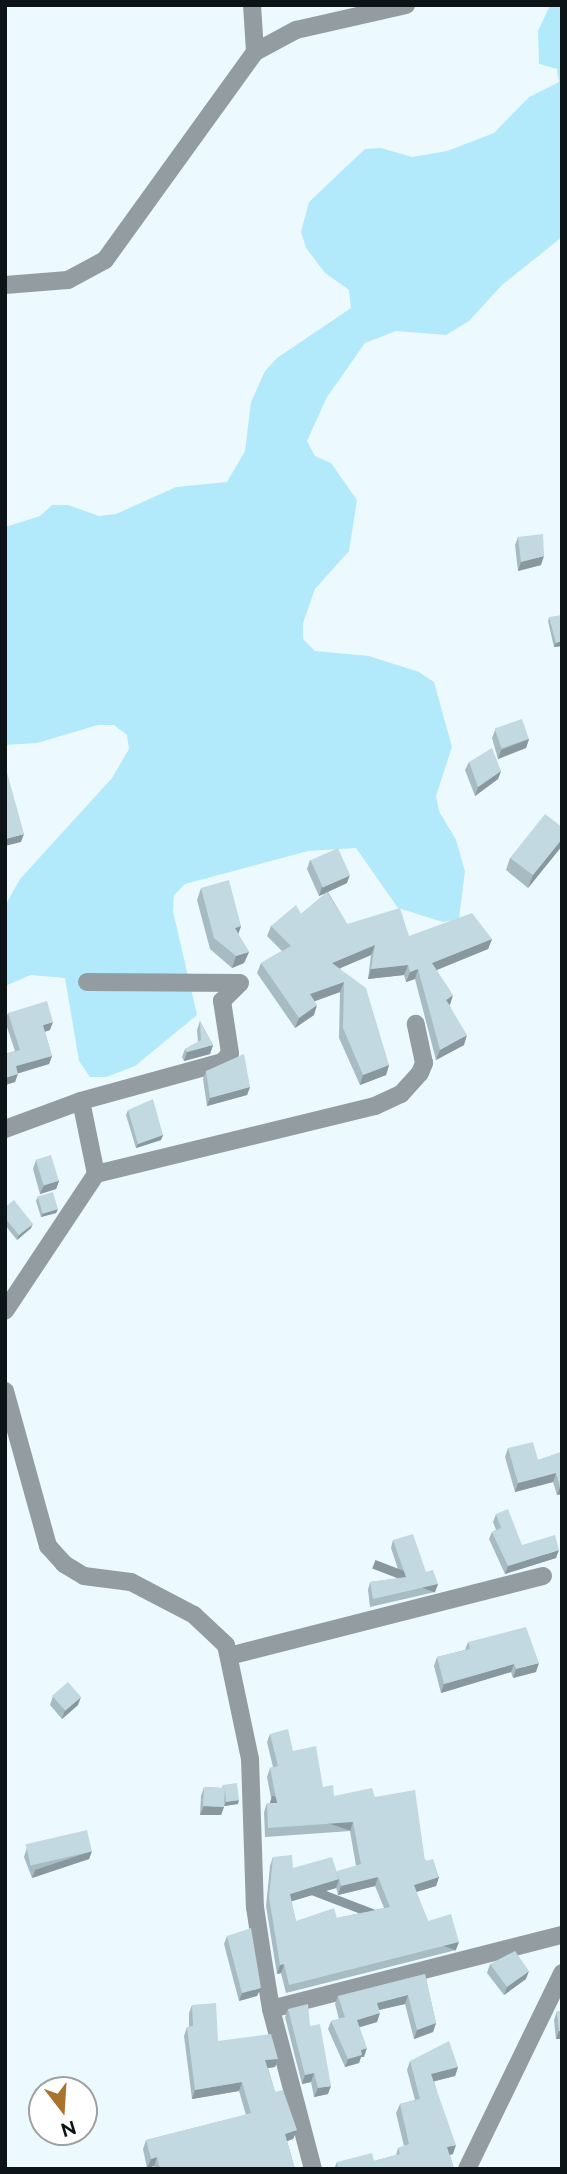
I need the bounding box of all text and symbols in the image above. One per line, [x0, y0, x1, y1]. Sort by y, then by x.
north arrow [28, 2076, 98, 2146]
text: N [58, 2117, 79, 2142]

